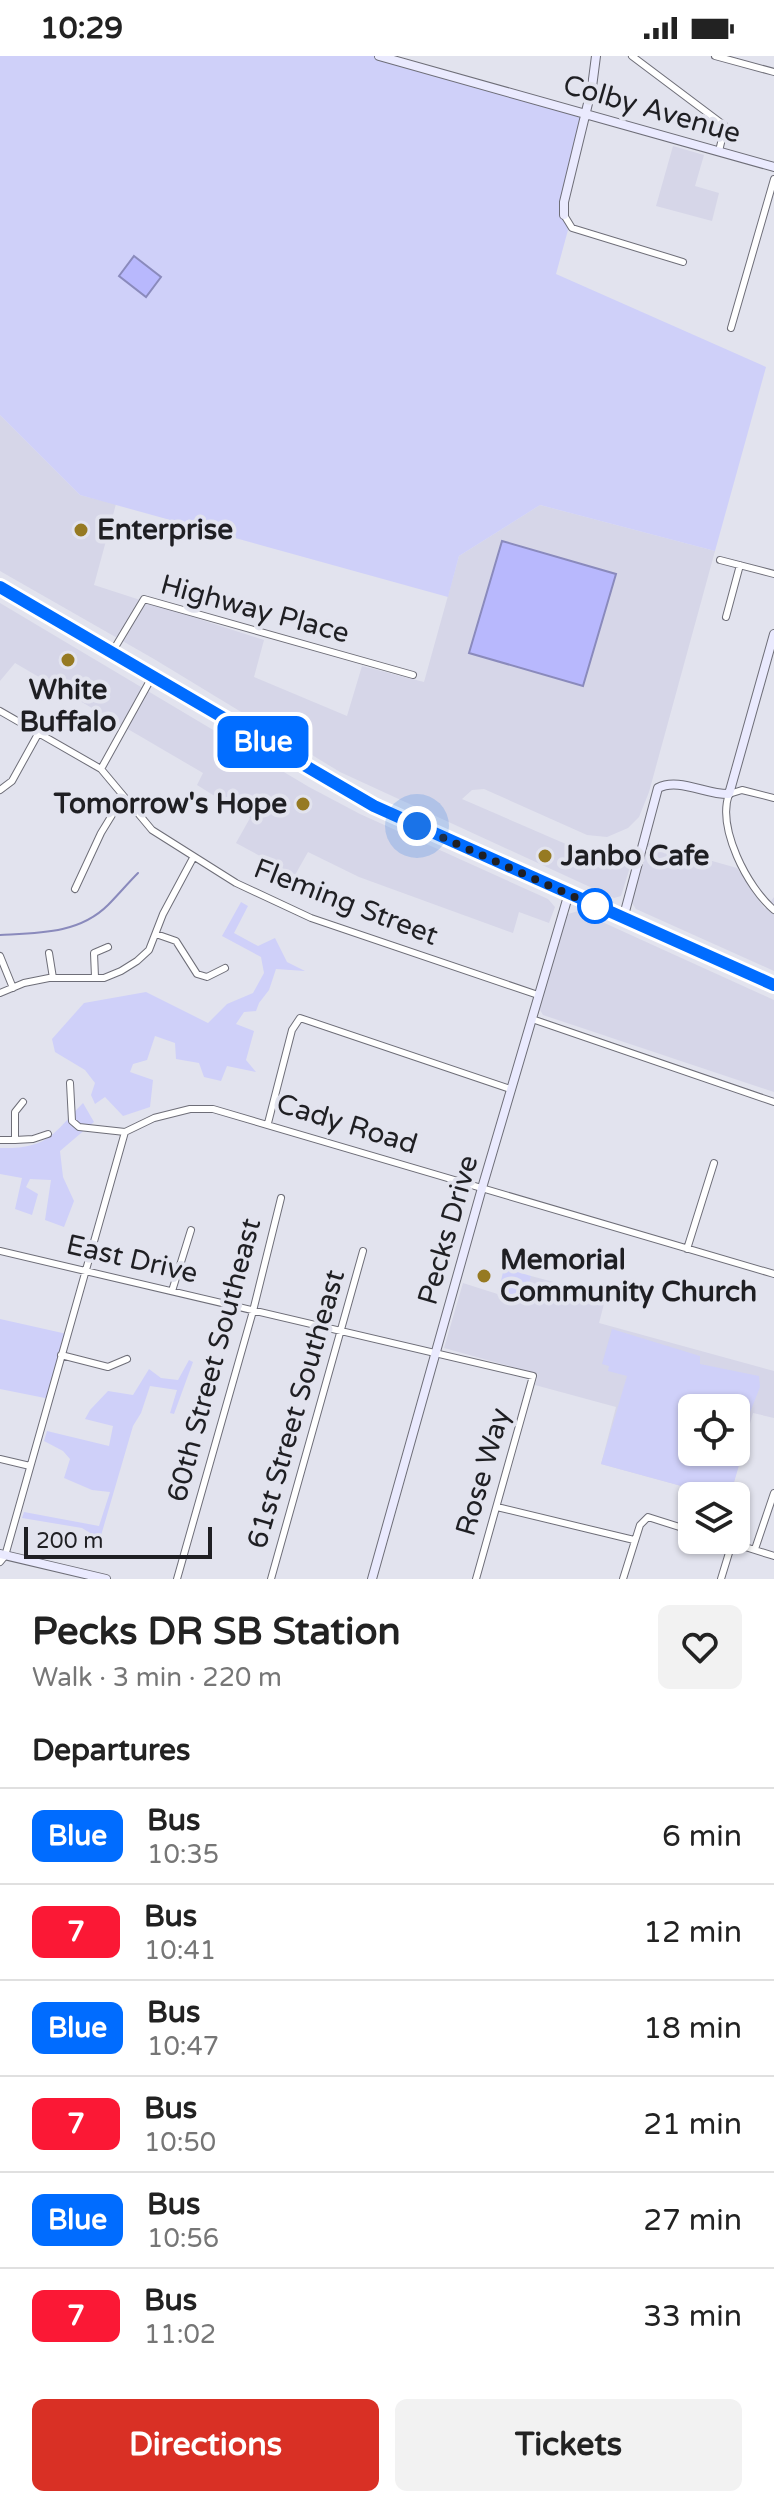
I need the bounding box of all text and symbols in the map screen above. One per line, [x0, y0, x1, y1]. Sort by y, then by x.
text: 10:29 [40, 10, 123, 47]
street label: Colby Avenue [559, 67, 745, 151]
place label: Enterprise [97, 513, 233, 547]
marker: Enterprise [72, 521, 90, 539]
street label: Highway Place [157, 567, 353, 651]
marker: White Buffalo [59, 651, 77, 669]
place label: White Buffalo [19, 673, 117, 739]
line badge: Blue [207, 716, 319, 768]
text: Blue [233, 725, 293, 759]
place label: Tomorrow's Hope [53, 787, 287, 821]
marker: Tomorrow's Hope [294, 795, 312, 813]
your location [397, 806, 437, 846]
place label: Janbo Cafe [560, 839, 710, 873]
marker: Janbo Cafe [536, 847, 554, 865]
street label: Fleming Street [249, 851, 443, 953]
unlabelled marker [578, 889, 612, 923]
street label: Cady Road [272, 1086, 422, 1162]
street label: Pecks Drive [410, 1151, 486, 1309]
street label: 60th Street Southeast [160, 1214, 268, 1506]
street label: East Drive [63, 1227, 201, 1291]
place label: Memorial Community Church [500, 1243, 757, 1309]
street label: 61st Street Southeast [240, 1265, 352, 1552]
marker: Memorial Community Church [475, 1267, 493, 1285]
map controls [678, 1394, 750, 1554]
button: locate [678, 1394, 750, 1466]
street label: Rose Way [449, 1404, 517, 1540]
button: layers [678, 1482, 750, 1554]
scale bar [24, 1523, 212, 1559]
text: 200 m [36, 1528, 103, 1554]
button: heart [658, 1605, 742, 1689]
text: Pecks DR SB Station [32, 1609, 401, 1655]
text: Walk · 3 min · 220 m [32, 1662, 282, 1693]
text: Departures [32, 1732, 190, 1769]
text: Bus [147, 1802, 200, 1839]
text: 6 min [662, 1818, 742, 1855]
text: Blue [48, 1819, 107, 1853]
text: 10:35 [147, 1839, 219, 1870]
text: Bus [144, 1898, 197, 1935]
text: 12 min [643, 1914, 742, 1951]
text: 7 [67, 1915, 85, 1949]
text: 10:41 [144, 1935, 216, 1966]
text: Bus [147, 1994, 200, 2031]
text: 18 min [643, 2010, 742, 2047]
text: Blue [48, 2011, 107, 2045]
text: 10:47 [147, 2031, 219, 2062]
text: Bus [144, 2090, 197, 2127]
text: 21 min [643, 2106, 742, 2143]
text: 7 [67, 2107, 85, 2141]
text: 10:50 [144, 2127, 216, 2158]
text: Bus [147, 2186, 200, 2223]
text: 27 min [643, 2202, 742, 2239]
text: Blue [48, 2203, 107, 2237]
text: 10:56 [147, 2223, 219, 2254]
text: Bus [144, 2282, 197, 2319]
text: 33 min [643, 2298, 742, 2335]
text: 7 [67, 2299, 85, 2333]
text: 11:02 [144, 2319, 216, 2350]
button: Directions [32, 2399, 379, 2491]
button: Tickets [395, 2399, 742, 2491]

